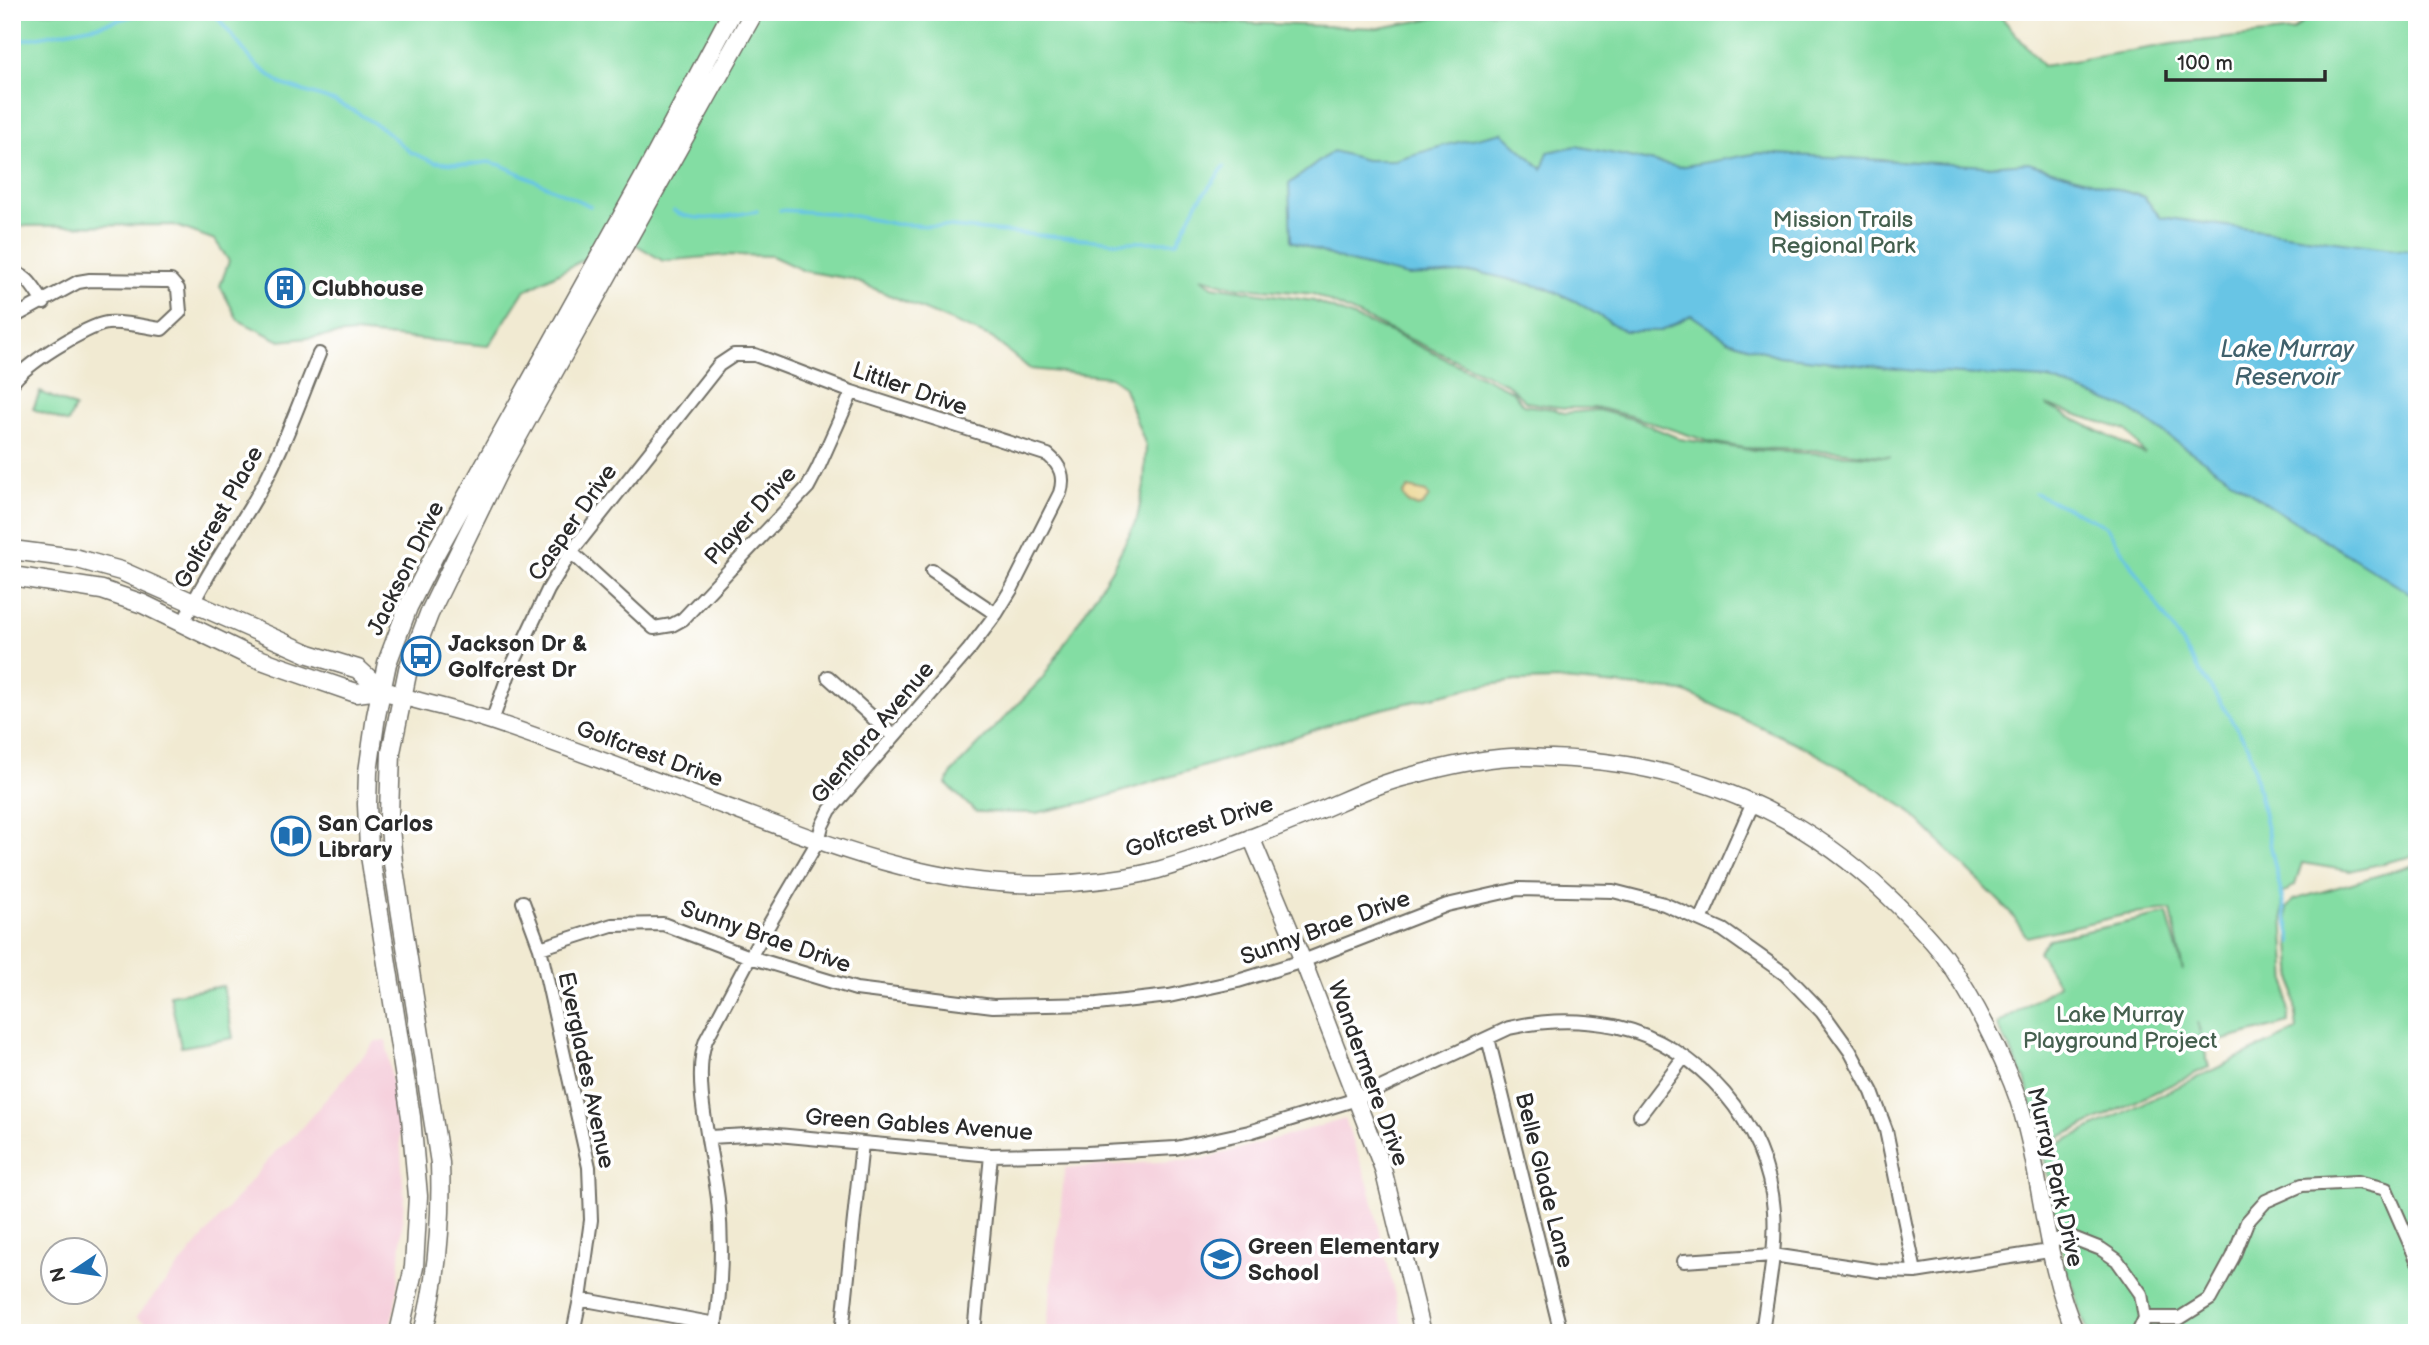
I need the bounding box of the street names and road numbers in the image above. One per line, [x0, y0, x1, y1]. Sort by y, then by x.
street label: Littler Drive [848, 356, 971, 422]
street label: Golfcrest Place [168, 441, 270, 594]
street label: Casper Drive [522, 459, 623, 586]
street label: Player Drive [699, 460, 803, 571]
street label: Jackson Drive [361, 497, 450, 640]
street label: Glenflora Avenue [805, 656, 940, 809]
street label: Golfcrest Drive [572, 714, 727, 793]
street label: Golfcrest Drive [1122, 790, 1277, 864]
street label: Sunny Brae Drive [1237, 884, 1414, 972]
street label: Sunny Brae Drive [677, 895, 855, 979]
street label: Everglades Avenue [552, 969, 621, 1171]
street label: Wandermere Drive [1322, 977, 1415, 1170]
street label: Murray Park Drive [2021, 1085, 2089, 1270]
street label: Belle Glade Lane [1509, 1090, 1579, 1271]
street label: Green Gables Avenue [804, 1103, 1034, 1147]

